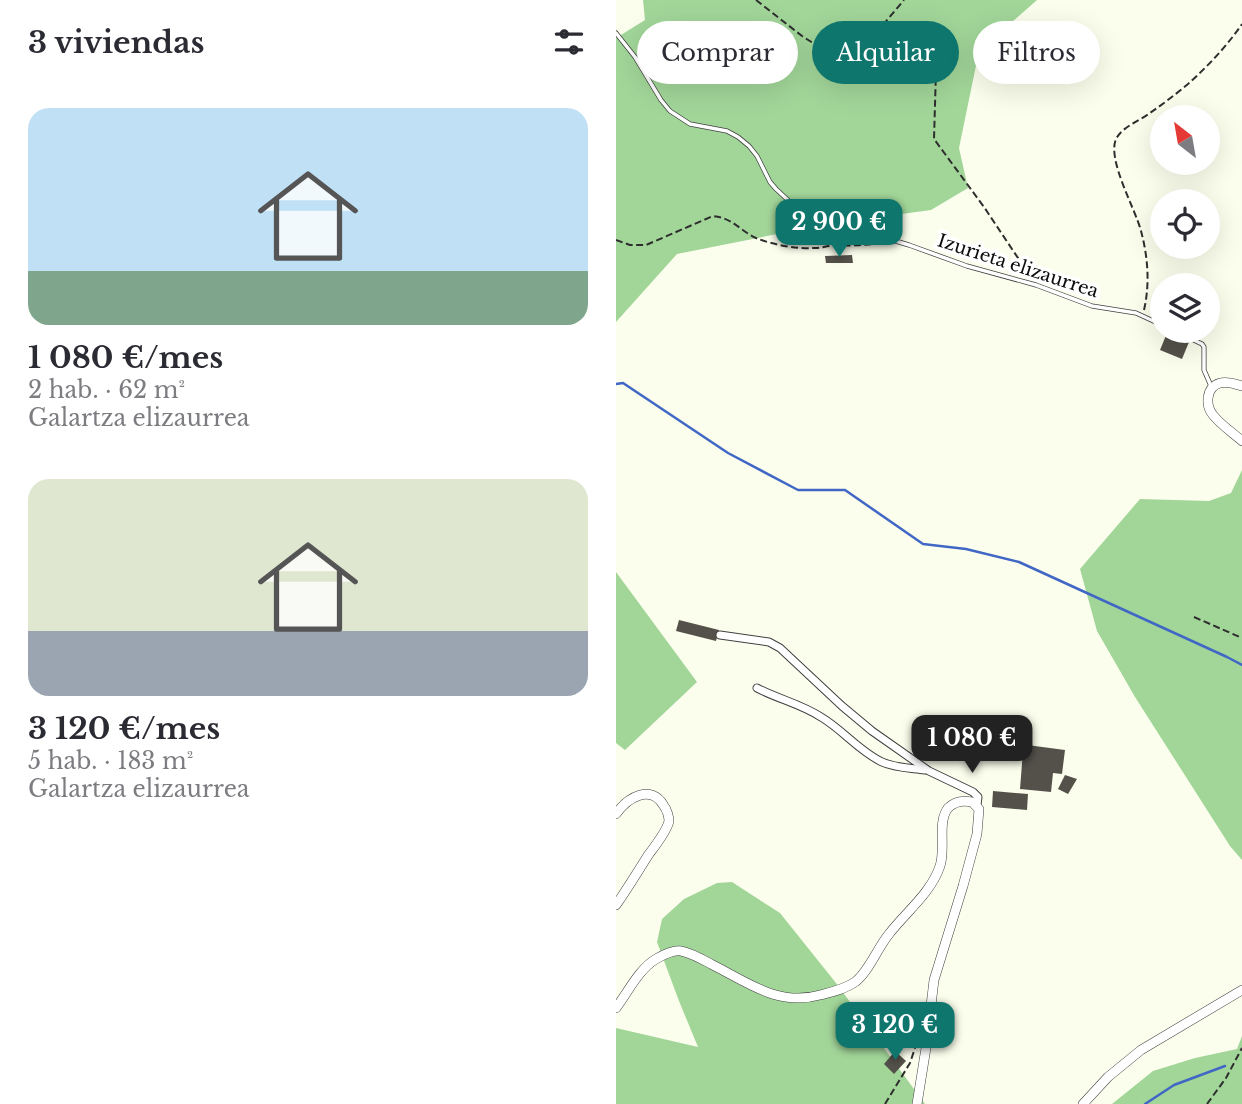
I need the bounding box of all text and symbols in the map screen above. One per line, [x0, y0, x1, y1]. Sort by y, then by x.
chip: Comprar [637, 21, 798, 84]
chip: Alquilar [812, 21, 959, 84]
chip: Filtros [973, 21, 1100, 84]
icon: filters [550, 23, 588, 61]
text: 3 viviendas [28, 24, 204, 61]
north arrow [1150, 105, 1220, 175]
map controls [1150, 105, 1220, 343]
icon: home [245, 153, 371, 279]
button: locate [1150, 189, 1220, 259]
pin: 2 900 € [774, 200, 904, 259]
text: 2 900 € [792, 208, 886, 236]
street label: Izurieta elizaurrea [935, 230, 1101, 302]
button: layers [1150, 273, 1220, 343]
text: 1 080 €/mes [28, 339, 223, 376]
text: 2 hab. · 62 m² [28, 376, 185, 404]
text: Galartza elizaurrea [28, 404, 250, 432]
icon: home [245, 524, 371, 650]
text: 3 120 €/mes [28, 710, 220, 747]
pin: 1 080 € [907, 716, 1037, 775]
text: 1 080 € [927, 724, 1017, 752]
text: 5 hab. · 183 m² [28, 747, 193, 775]
text: Galartza elizaurrea [28, 775, 250, 803]
pin: 3 120 € [830, 1002, 960, 1062]
text: 3 120 € [852, 1011, 938, 1039]

